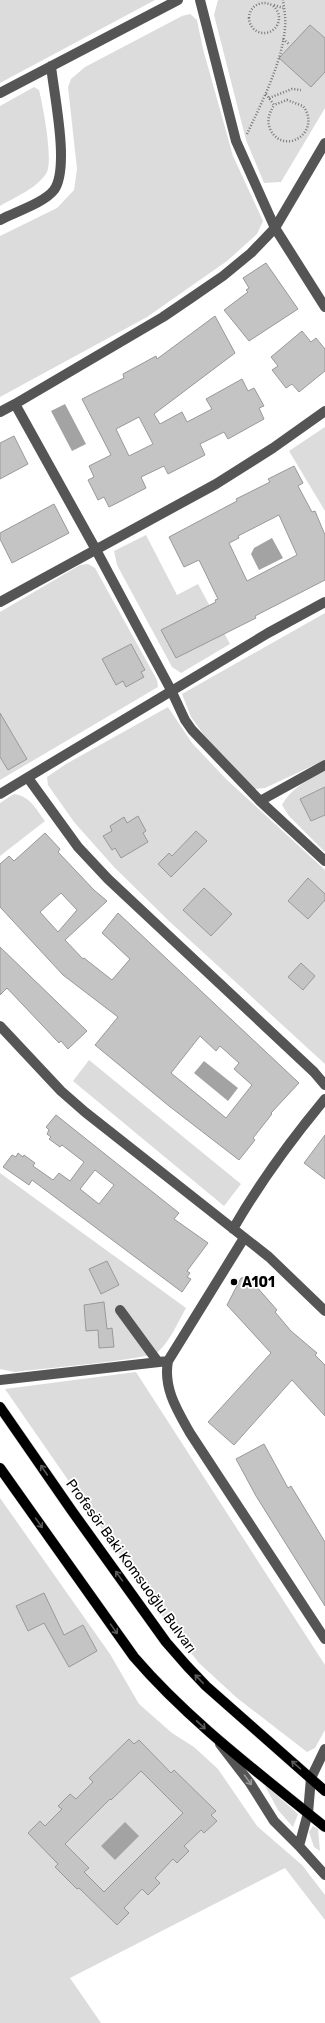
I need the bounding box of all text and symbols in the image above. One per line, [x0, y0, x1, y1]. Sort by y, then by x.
place label: A101 [242, 1274, 275, 1291]
marker: A101 [229, 1277, 239, 1287]
one-way arrow [40, 1465, 48, 1476]
street label: Profesör Baki Komsuoğlu Bulvarı [62, 1476, 200, 1656]
one-way arrow [35, 1517, 43, 1528]
one-way arrow [115, 1571, 123, 1582]
one-way arrow [110, 1623, 118, 1634]
one-way arrow [194, 1674, 204, 1684]
one-way arrow [196, 1720, 206, 1730]
one-way arrow [292, 1761, 302, 1770]
one-way arrow [244, 1774, 252, 1785]

